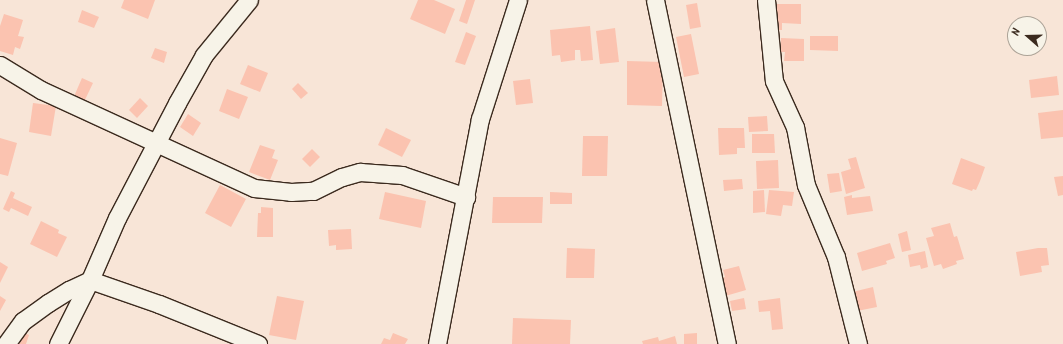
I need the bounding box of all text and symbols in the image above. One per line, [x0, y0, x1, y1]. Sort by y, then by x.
north arrow [1007, 16, 1047, 56]
text: N [1007, 26, 1026, 39]

